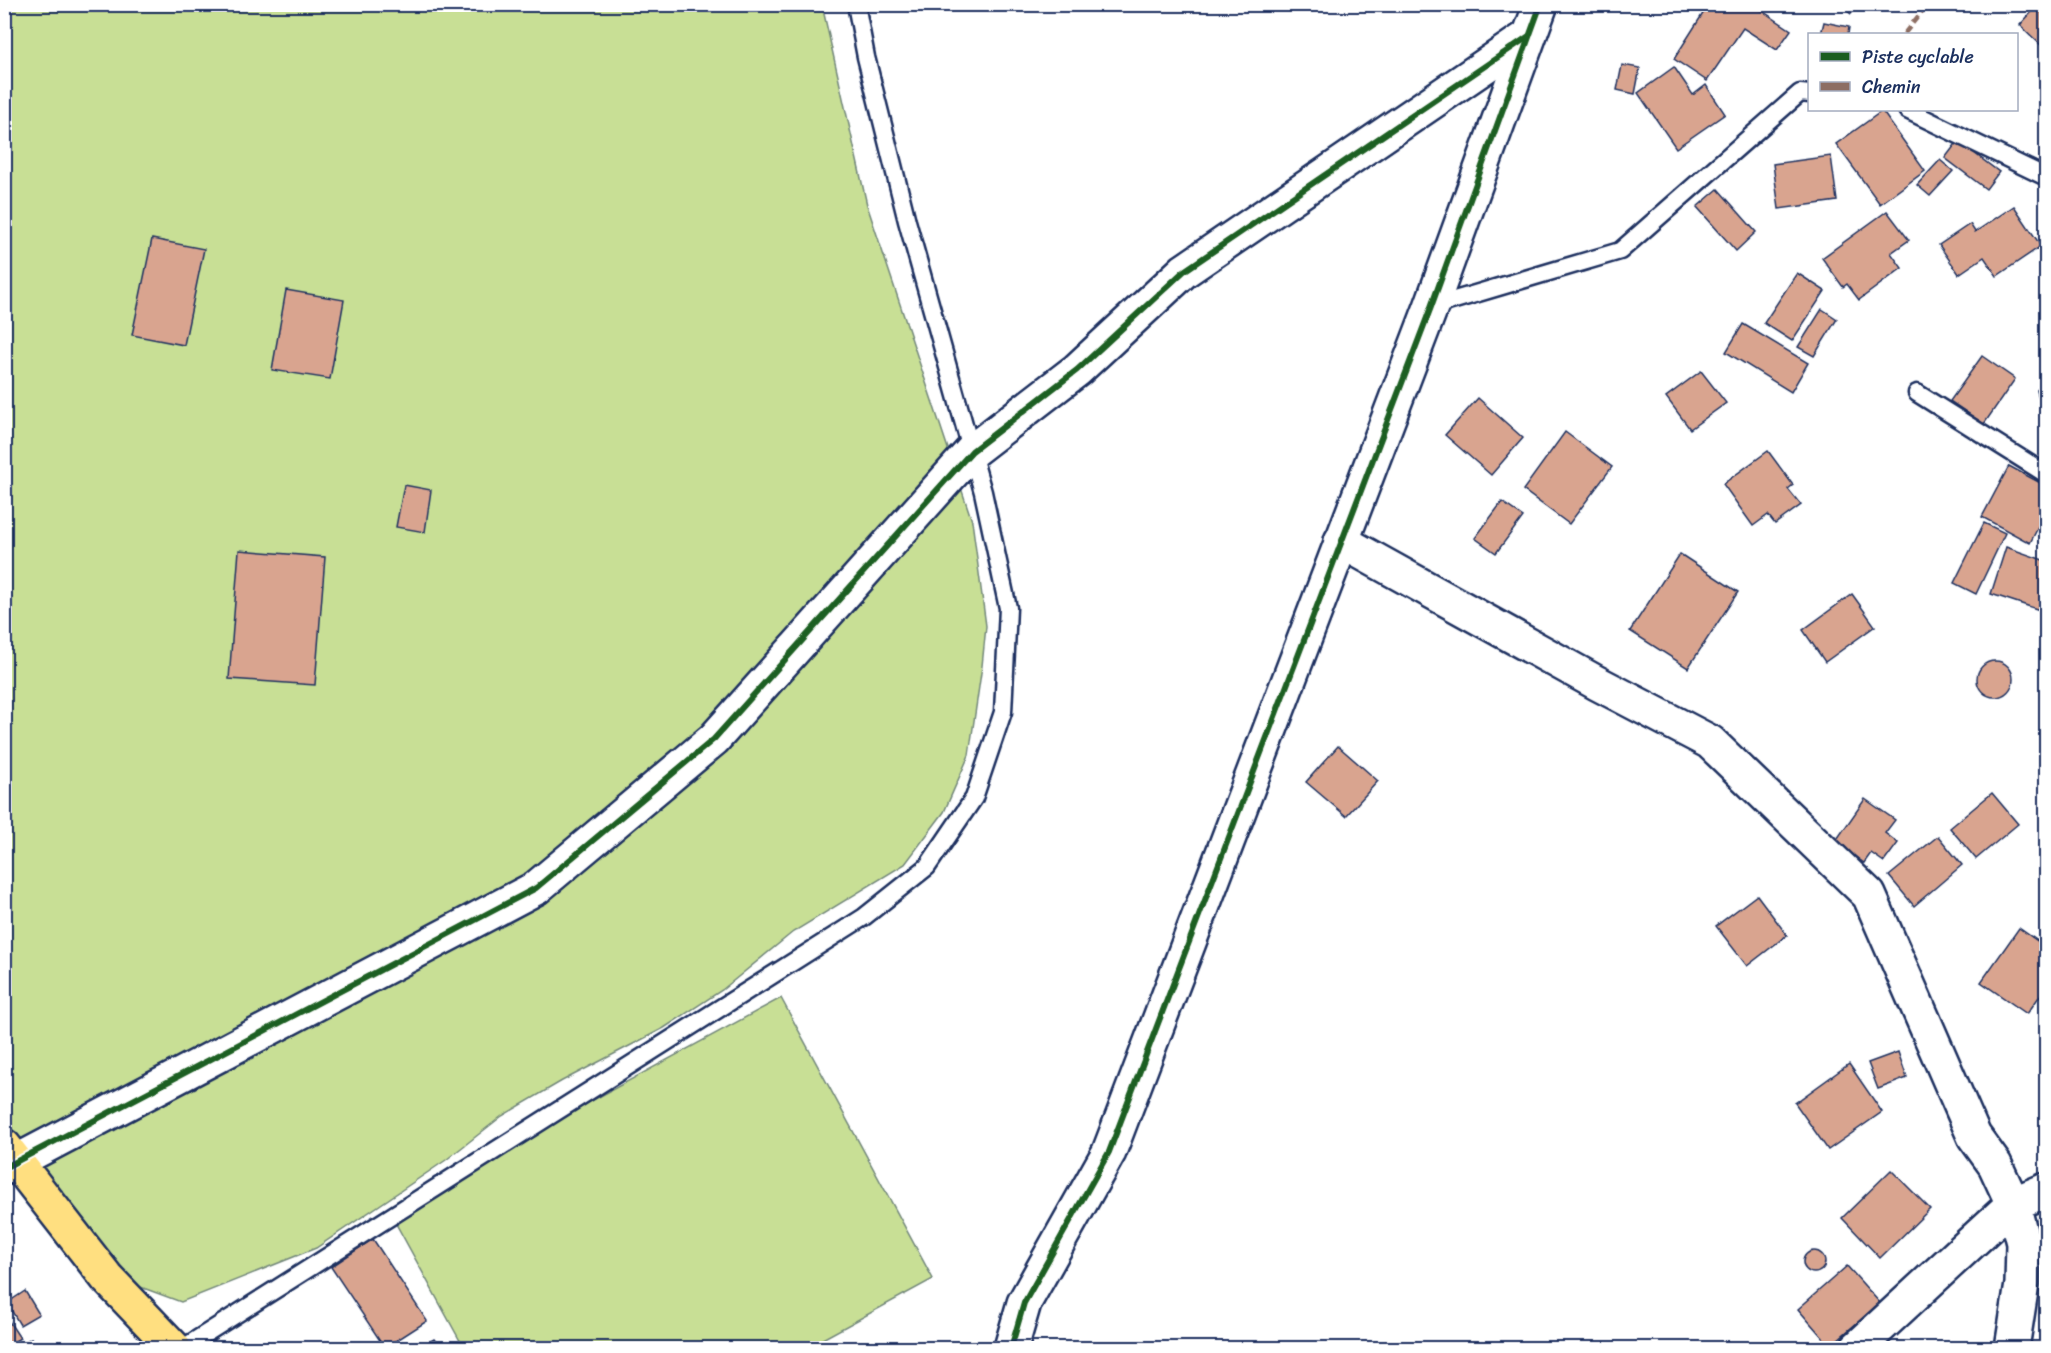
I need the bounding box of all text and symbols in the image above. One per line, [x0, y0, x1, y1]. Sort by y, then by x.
legend [1808, 33, 2018, 111]
text: Piste cyclable [1862, 41, 1974, 73]
text: Chemin [1862, 71, 1921, 103]

